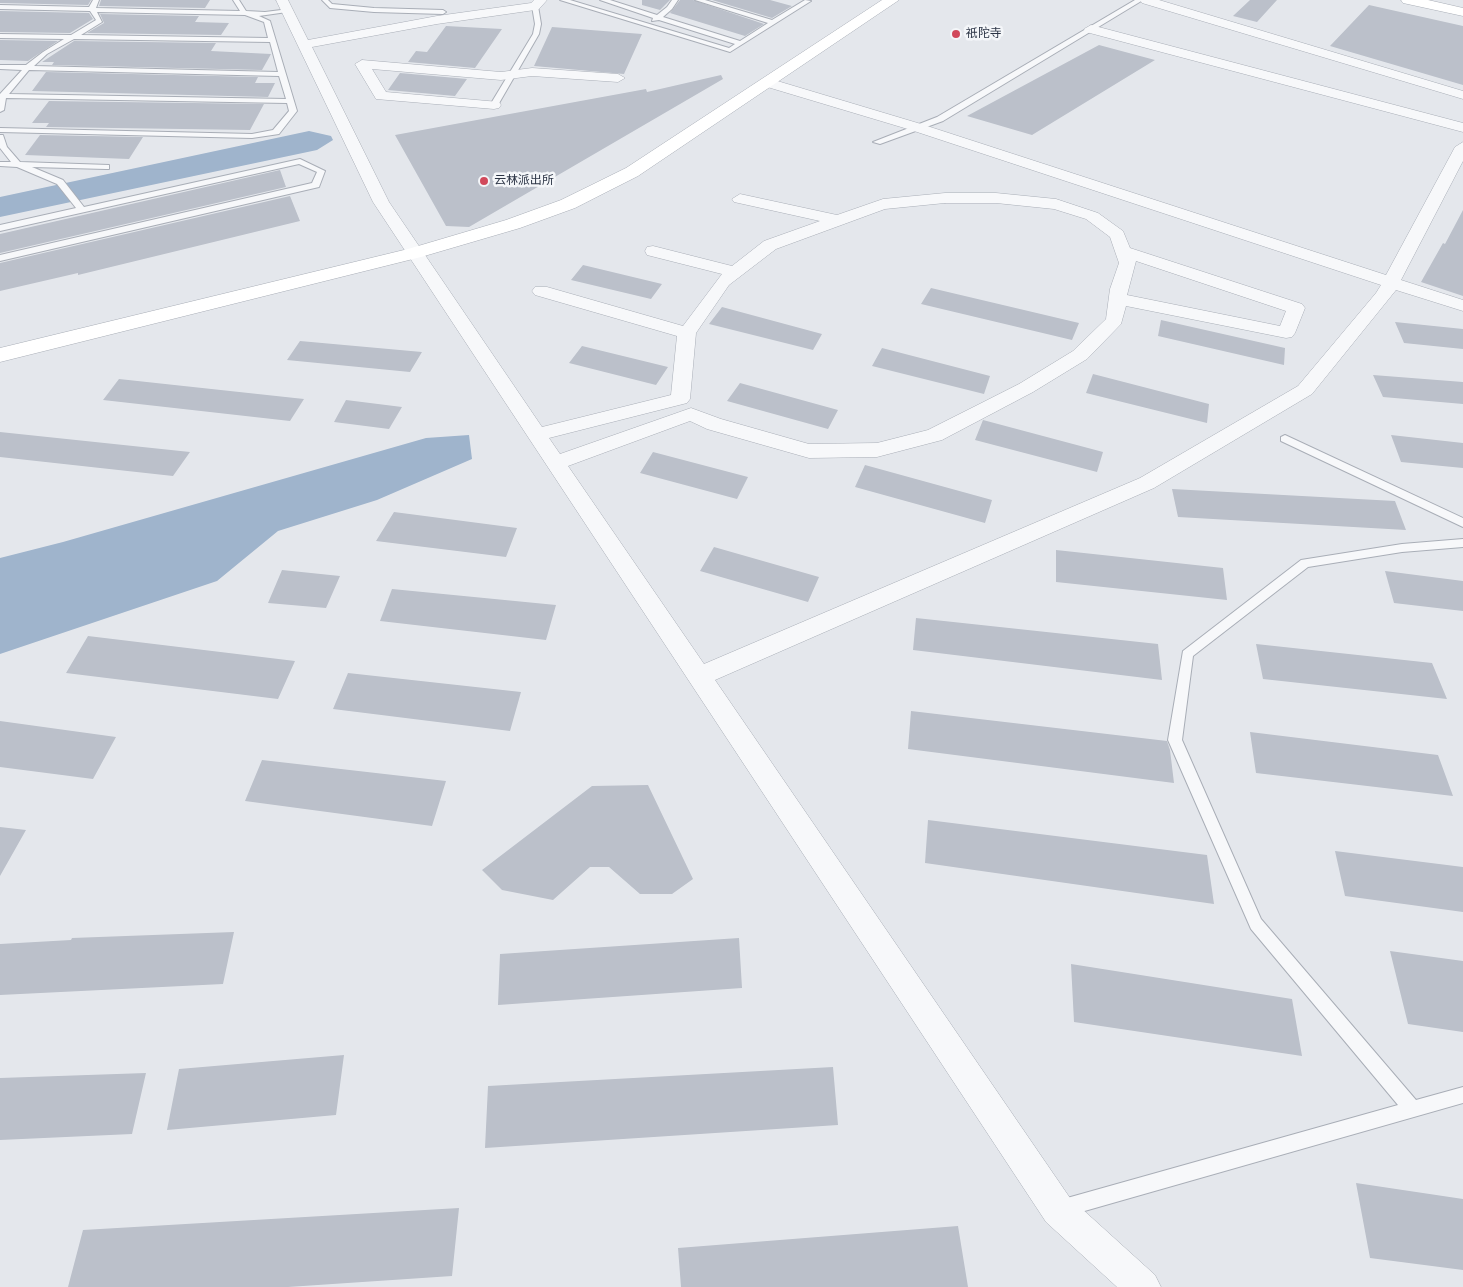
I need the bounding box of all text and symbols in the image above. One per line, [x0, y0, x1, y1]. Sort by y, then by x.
place label: 祇陀寺 [966, 27, 1002, 41]
marker: 祇陀寺 [950, 28, 962, 40]
place label: 云林派出所 [494, 174, 554, 188]
marker: 云林派出所 [478, 175, 490, 187]

